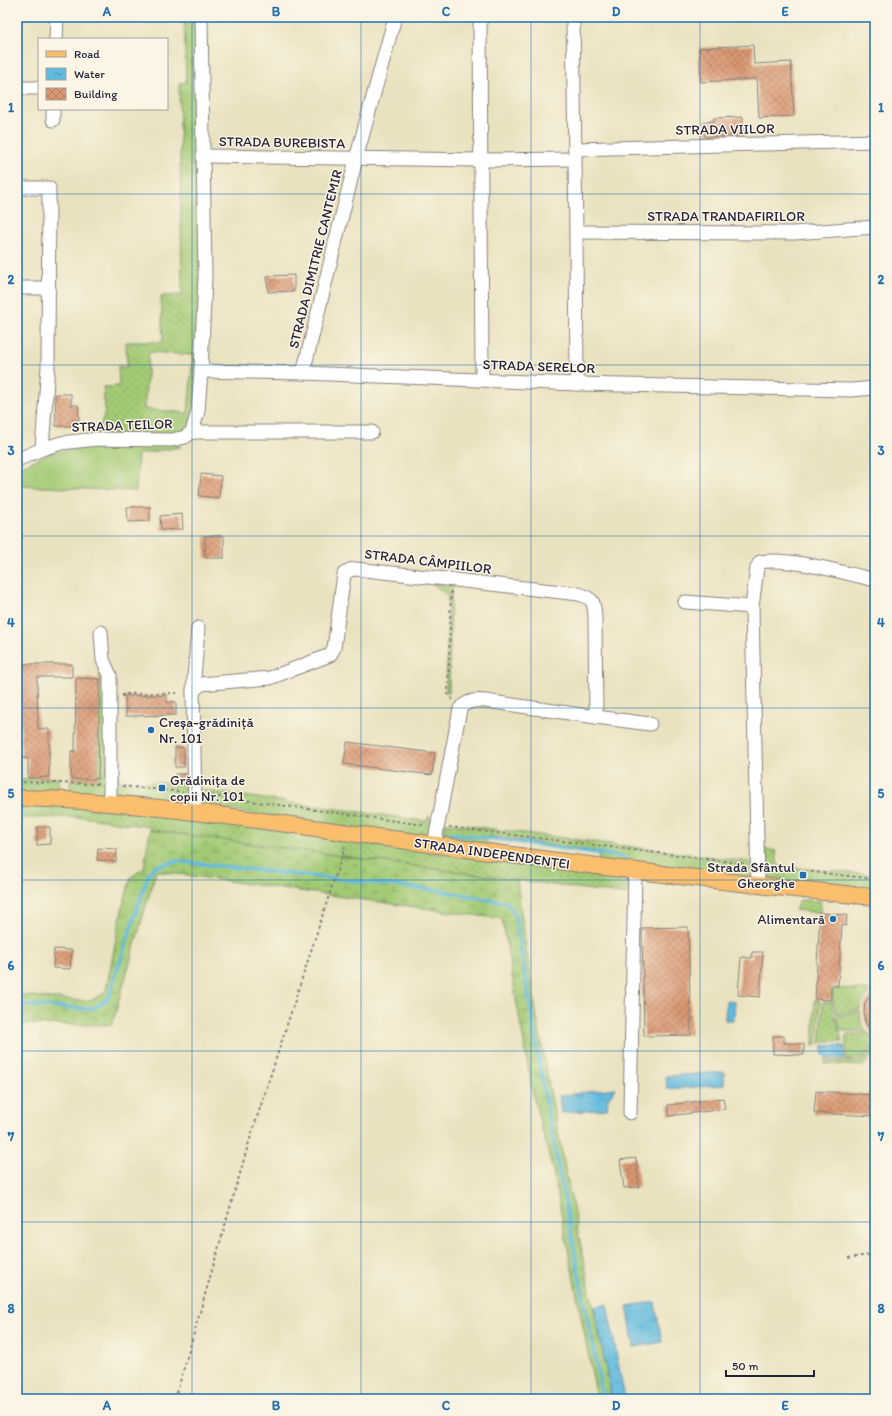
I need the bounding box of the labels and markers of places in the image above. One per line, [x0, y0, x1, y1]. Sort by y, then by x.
place label: Creșa-grădiniță Nr. 101 [159, 714, 254, 747]
marker: Creșa-grădiniță Nr. 101 [146, 725, 156, 735]
place label: Grădinița de copii Nr. 101 [170, 772, 245, 805]
marker: Grădinița de copii Nr. 101 [157, 783, 167, 793]
place label: Strada Sfântul Gheorghe [707, 859, 795, 892]
marker: Strada Sfântul Gheorghe [798, 870, 808, 880]
place label: Alimentară [758, 911, 826, 928]
marker: Alimentară [828, 914, 838, 924]

